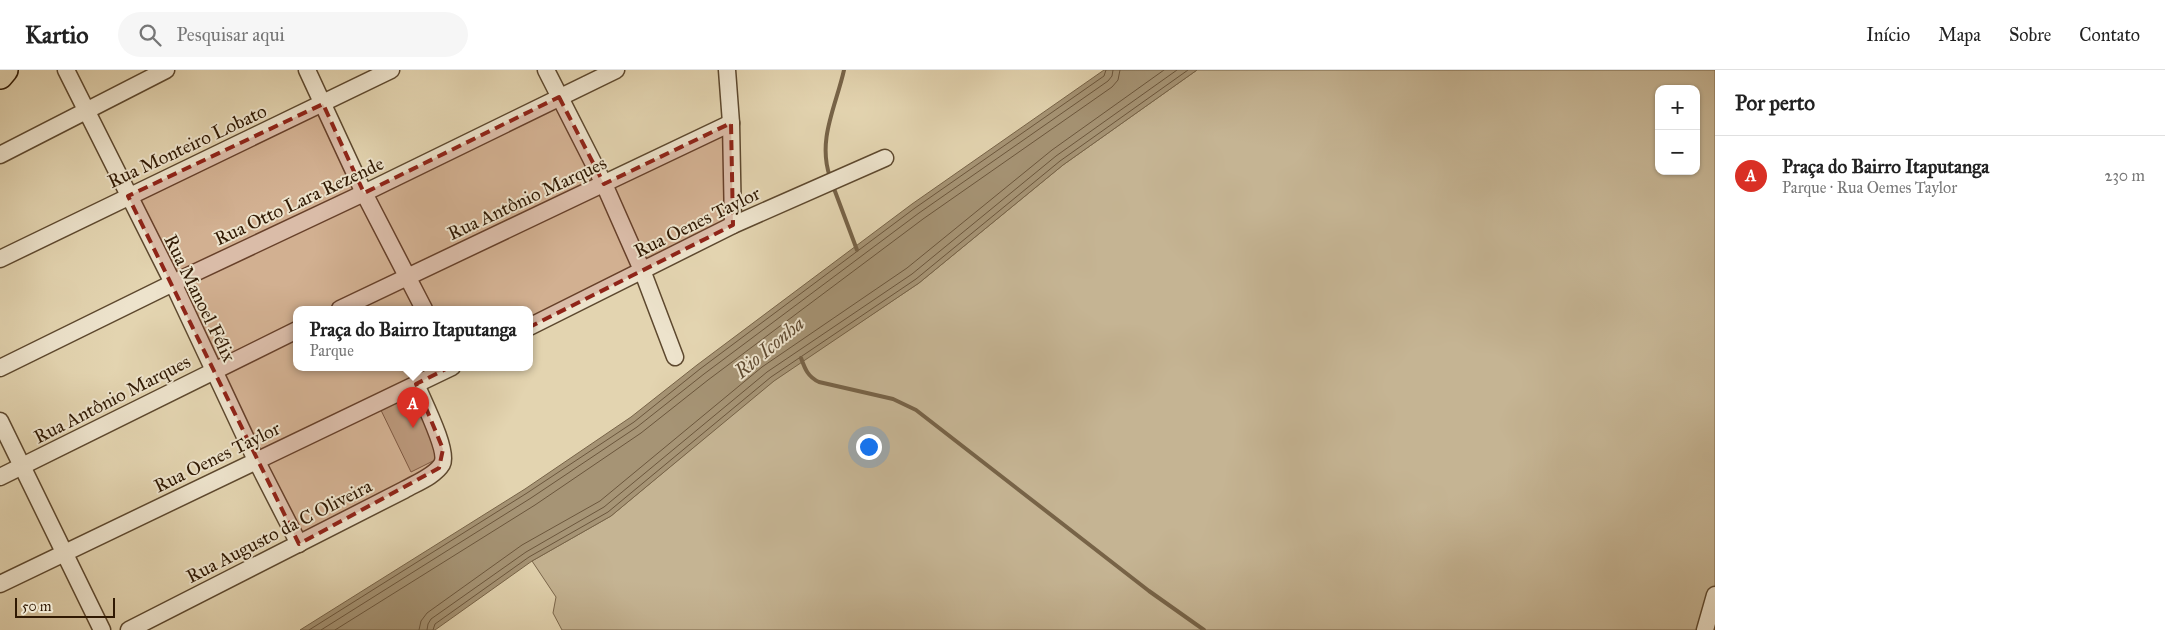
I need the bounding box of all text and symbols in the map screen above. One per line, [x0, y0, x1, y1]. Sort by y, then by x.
search box [118, 12, 468, 57]
text: Kartio [25, 20, 88, 50]
icon: search [136, 21, 164, 49]
text: Pesquisar aqui [176, 23, 285, 46]
text: Início [1866, 24, 1910, 46]
text: Mapa [1938, 24, 1981, 46]
text: Sobre [2009, 24, 2051, 46]
text: Contato [2079, 24, 2140, 46]
map controls [1655, 85, 1700, 175]
button: + [1655, 85, 1700, 130]
text: Por perto [1735, 90, 1815, 116]
street label: Rua Monteiro Lobato [104, 99, 270, 193]
button: − [1655, 130, 1700, 175]
street label: Rua Antônio Marques [444, 151, 611, 246]
street label: Rua Otto Lara Rezende [211, 152, 387, 250]
text: Praça do Bairro Itaputanga [1782, 155, 1989, 178]
text: A [1746, 166, 1756, 185]
text: 230 m [2105, 166, 2145, 185]
text: Parque · Rua Oemes Taylor [1782, 178, 1957, 197]
street label: Rua Oenes Taylor [630, 181, 765, 262]
street label: Rua Manoel Félix [159, 231, 241, 366]
popup [293, 306, 533, 371]
water label: Rio Iconha [729, 311, 809, 384]
text: Praça do Bairro Itaputanga [309, 318, 517, 341]
text: Parque [309, 341, 354, 360]
street label: Rua Antônio Marques [30, 349, 195, 449]
pin: A [397, 387, 429, 428]
street label: Rua Oenes Taylor [150, 416, 285, 497]
your location [856, 434, 882, 460]
street label: Rua Augusto da C Oliveira [182, 474, 377, 589]
scale bar [15, 595, 115, 618]
text: 50 m [22, 598, 51, 615]

